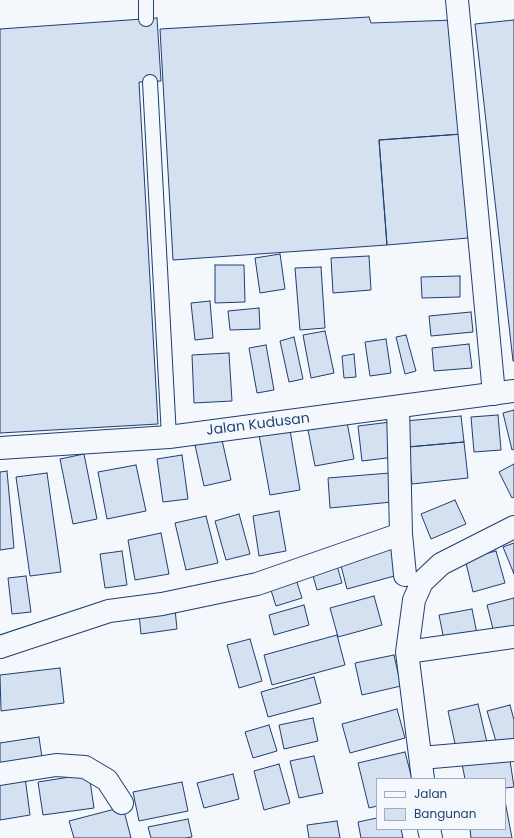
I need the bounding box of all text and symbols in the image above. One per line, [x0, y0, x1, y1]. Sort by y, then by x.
street label: Jalan Kudusan [205, 410, 311, 440]
legend [376, 778, 506, 830]
text: Jalan [414, 785, 447, 802]
text: Bangunan [414, 805, 476, 822]

